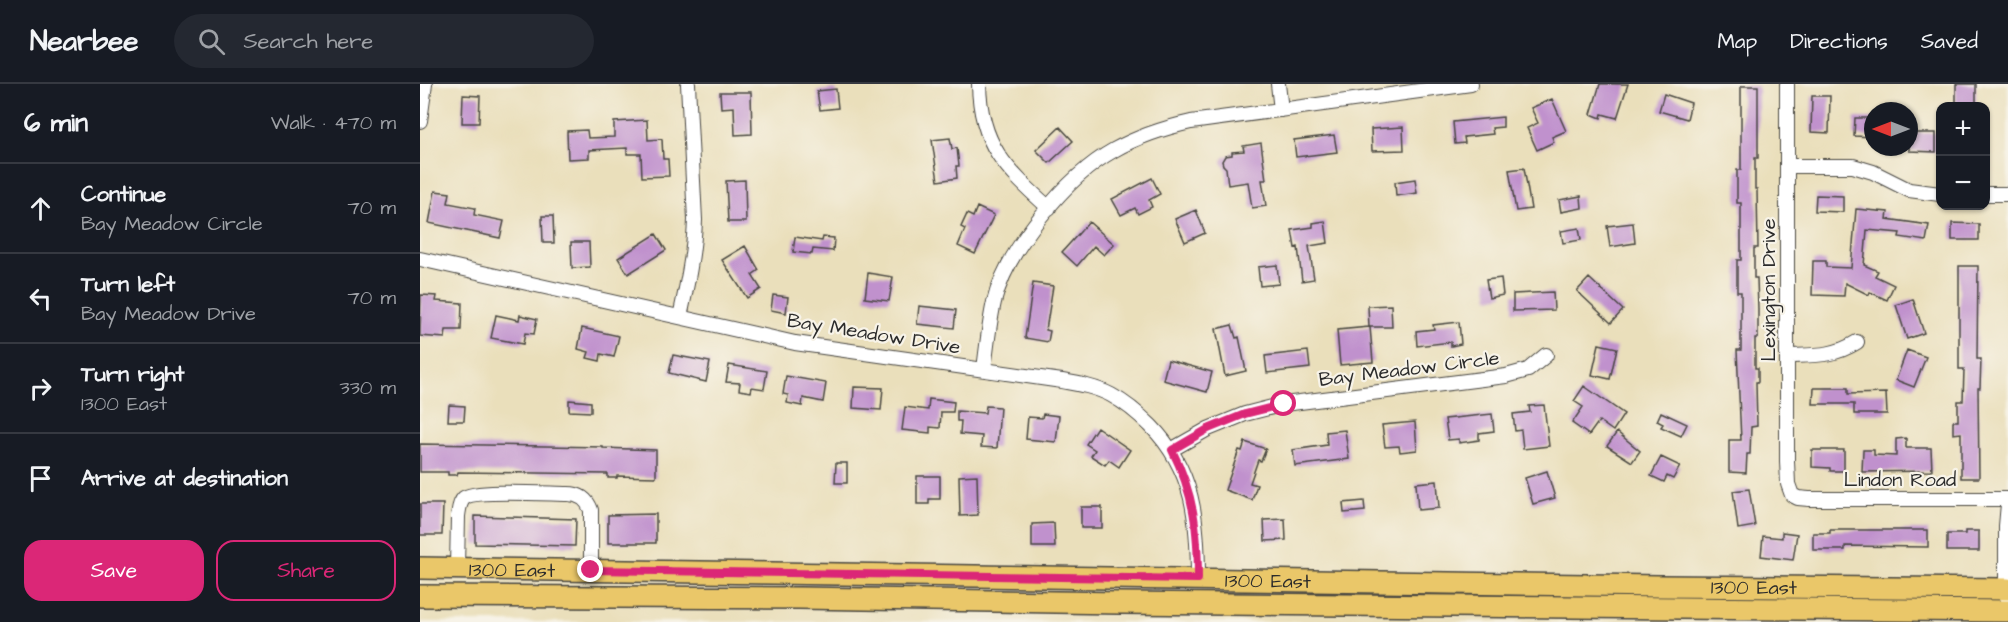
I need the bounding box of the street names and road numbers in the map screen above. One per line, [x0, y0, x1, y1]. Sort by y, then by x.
street label: Lexington Drive [1755, 218, 1784, 362]
street label: Bay Meadow Drive [785, 306, 963, 363]
street label: Bay Meadow Circle [1317, 344, 1501, 395]
street label: Lindon Road [1844, 466, 1956, 494]
street label: 1300 East [469, 556, 555, 585]
street label: 1300 East [1225, 567, 1311, 596]
street label: 1300 East [1711, 573, 1797, 602]

